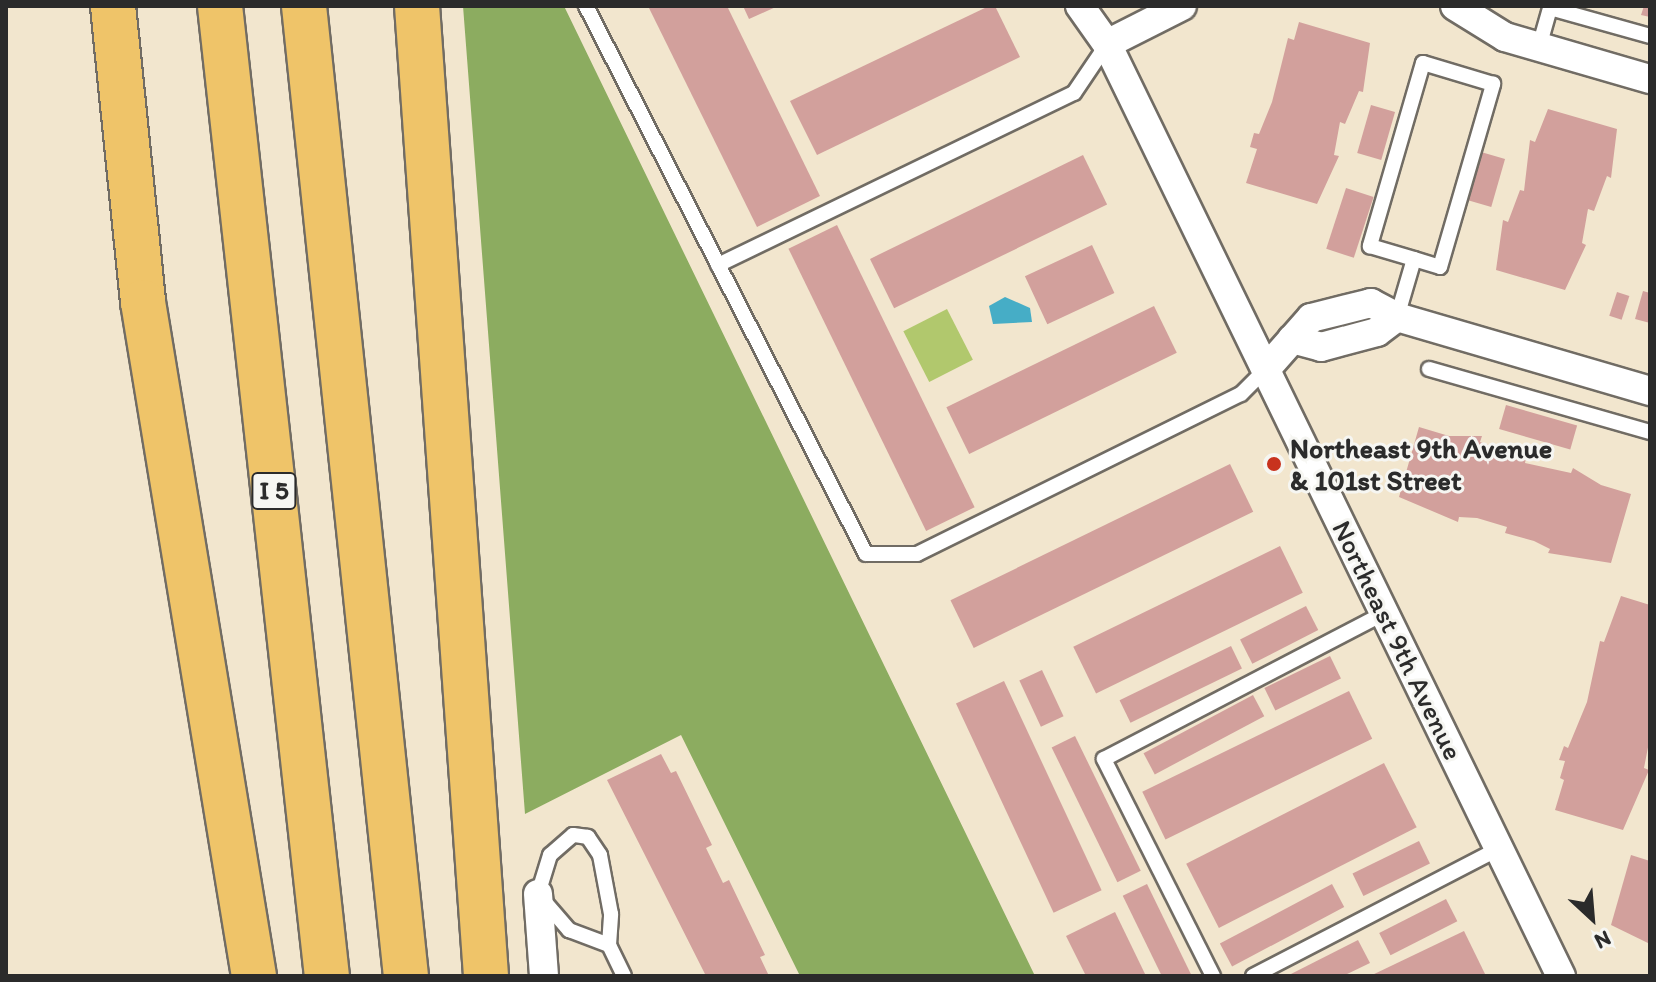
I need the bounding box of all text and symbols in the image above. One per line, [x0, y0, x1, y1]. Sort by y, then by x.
place label: Northeast 9th Avenue & 101st Street [1290, 431, 1550, 497]
marker: Northeast 9th Avenue & 101st Street [1265, 455, 1283, 473]
road number: I 5 [250, 469, 298, 513]
street label: Northeast 9th Avenue [1326, 516, 1470, 764]
north arrow [1552, 878, 1632, 958]
text: N [1590, 925, 1615, 955]

